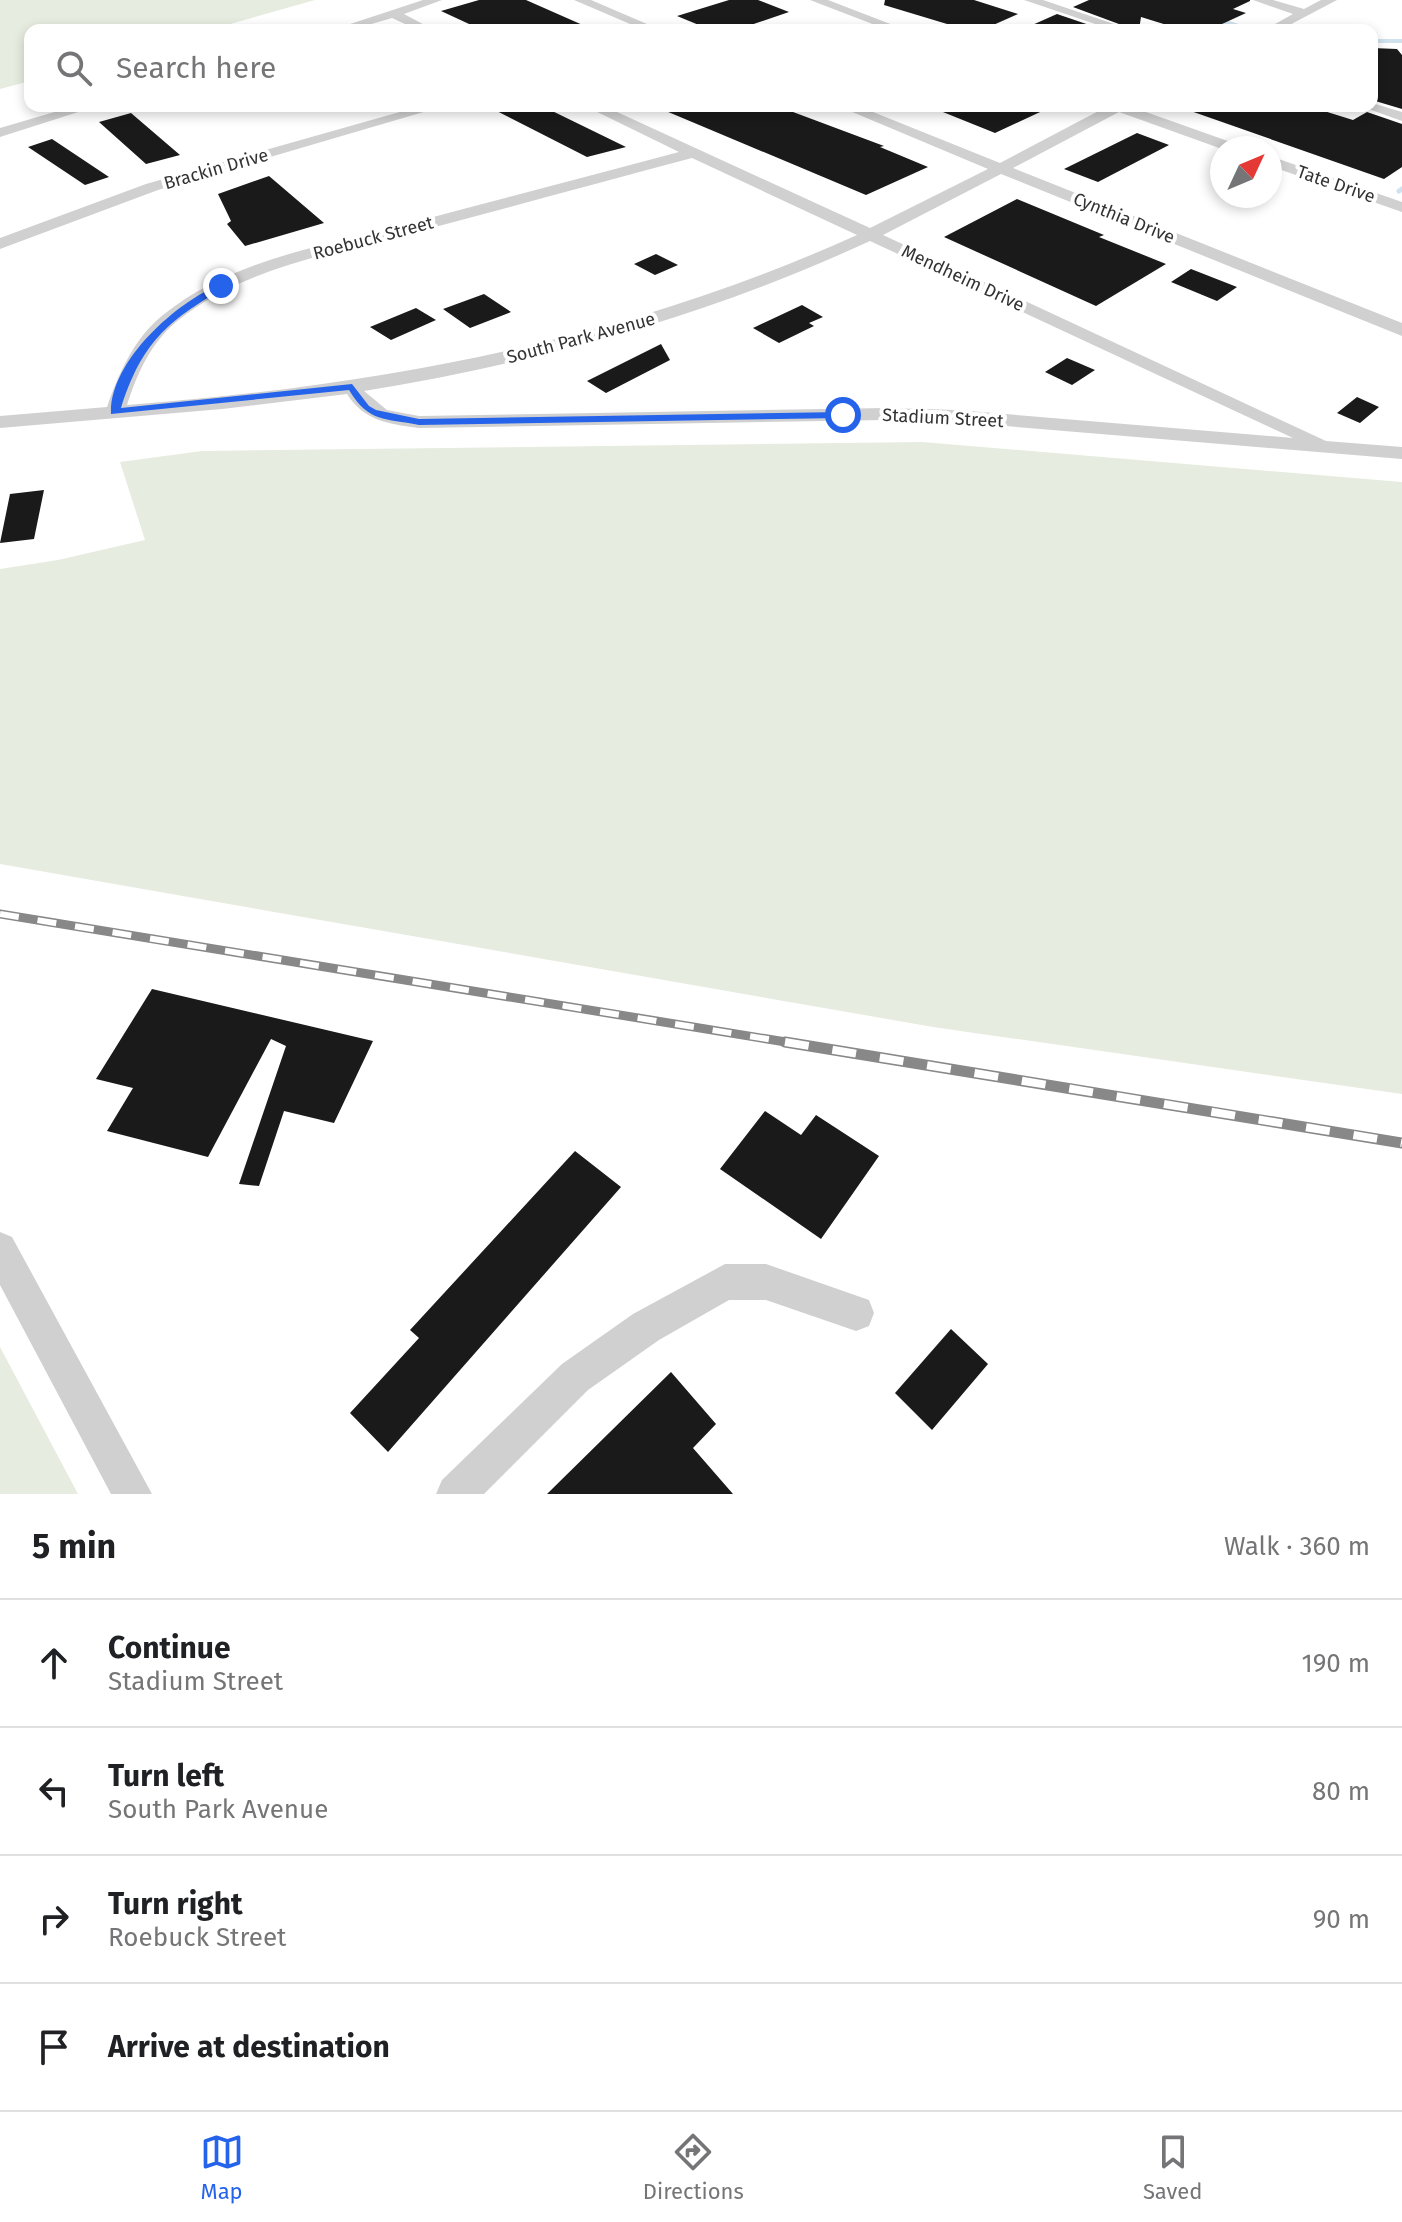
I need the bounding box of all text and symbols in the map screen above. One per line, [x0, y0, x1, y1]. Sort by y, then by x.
search box [24, 24, 1378, 112]
icon: search [52, 46, 96, 90]
text: Search here [116, 50, 276, 86]
north arrow [1210, 136, 1282, 208]
street label: Brackin Drive [161, 144, 271, 194]
street label: Tate Drive [1294, 160, 1378, 208]
street label: Cynthia Drive [1070, 188, 1178, 248]
street label: Roebuck Street [310, 211, 436, 265]
street label: Mendheim Drive [898, 240, 1028, 316]
route end [203, 268, 239, 304]
street label: South Park Avenue [504, 308, 658, 368]
route start [825, 397, 861, 433]
street label: Stadium Street [882, 404, 1005, 432]
text: 5 min [32, 1526, 116, 1567]
text: Walk · 360 m [1224, 1531, 1370, 1562]
text: Continue [108, 1630, 231, 1666]
icon: ahead [32, 1641, 76, 1685]
text: 190 m [1301, 1648, 1370, 1679]
text: Stadium Street [108, 1666, 283, 1697]
text: Turn left [108, 1758, 224, 1794]
icon: left [32, 1769, 76, 1813]
text: 80 m [1312, 1776, 1370, 1807]
text: South Park Avenue [108, 1794, 328, 1825]
text: Turn right [108, 1886, 243, 1922]
icon: right [32, 1897, 76, 1941]
text: 90 m [1313, 1904, 1370, 1935]
text: Roebuck Street [108, 1922, 286, 1953]
icon: arrive [32, 2025, 76, 2069]
text: Arrive at destination [108, 2029, 390, 2065]
tab: Map [200, 2130, 244, 2205]
tab: Directions [643, 2130, 744, 2205]
tab: Saved [1143, 2130, 1202, 2205]

